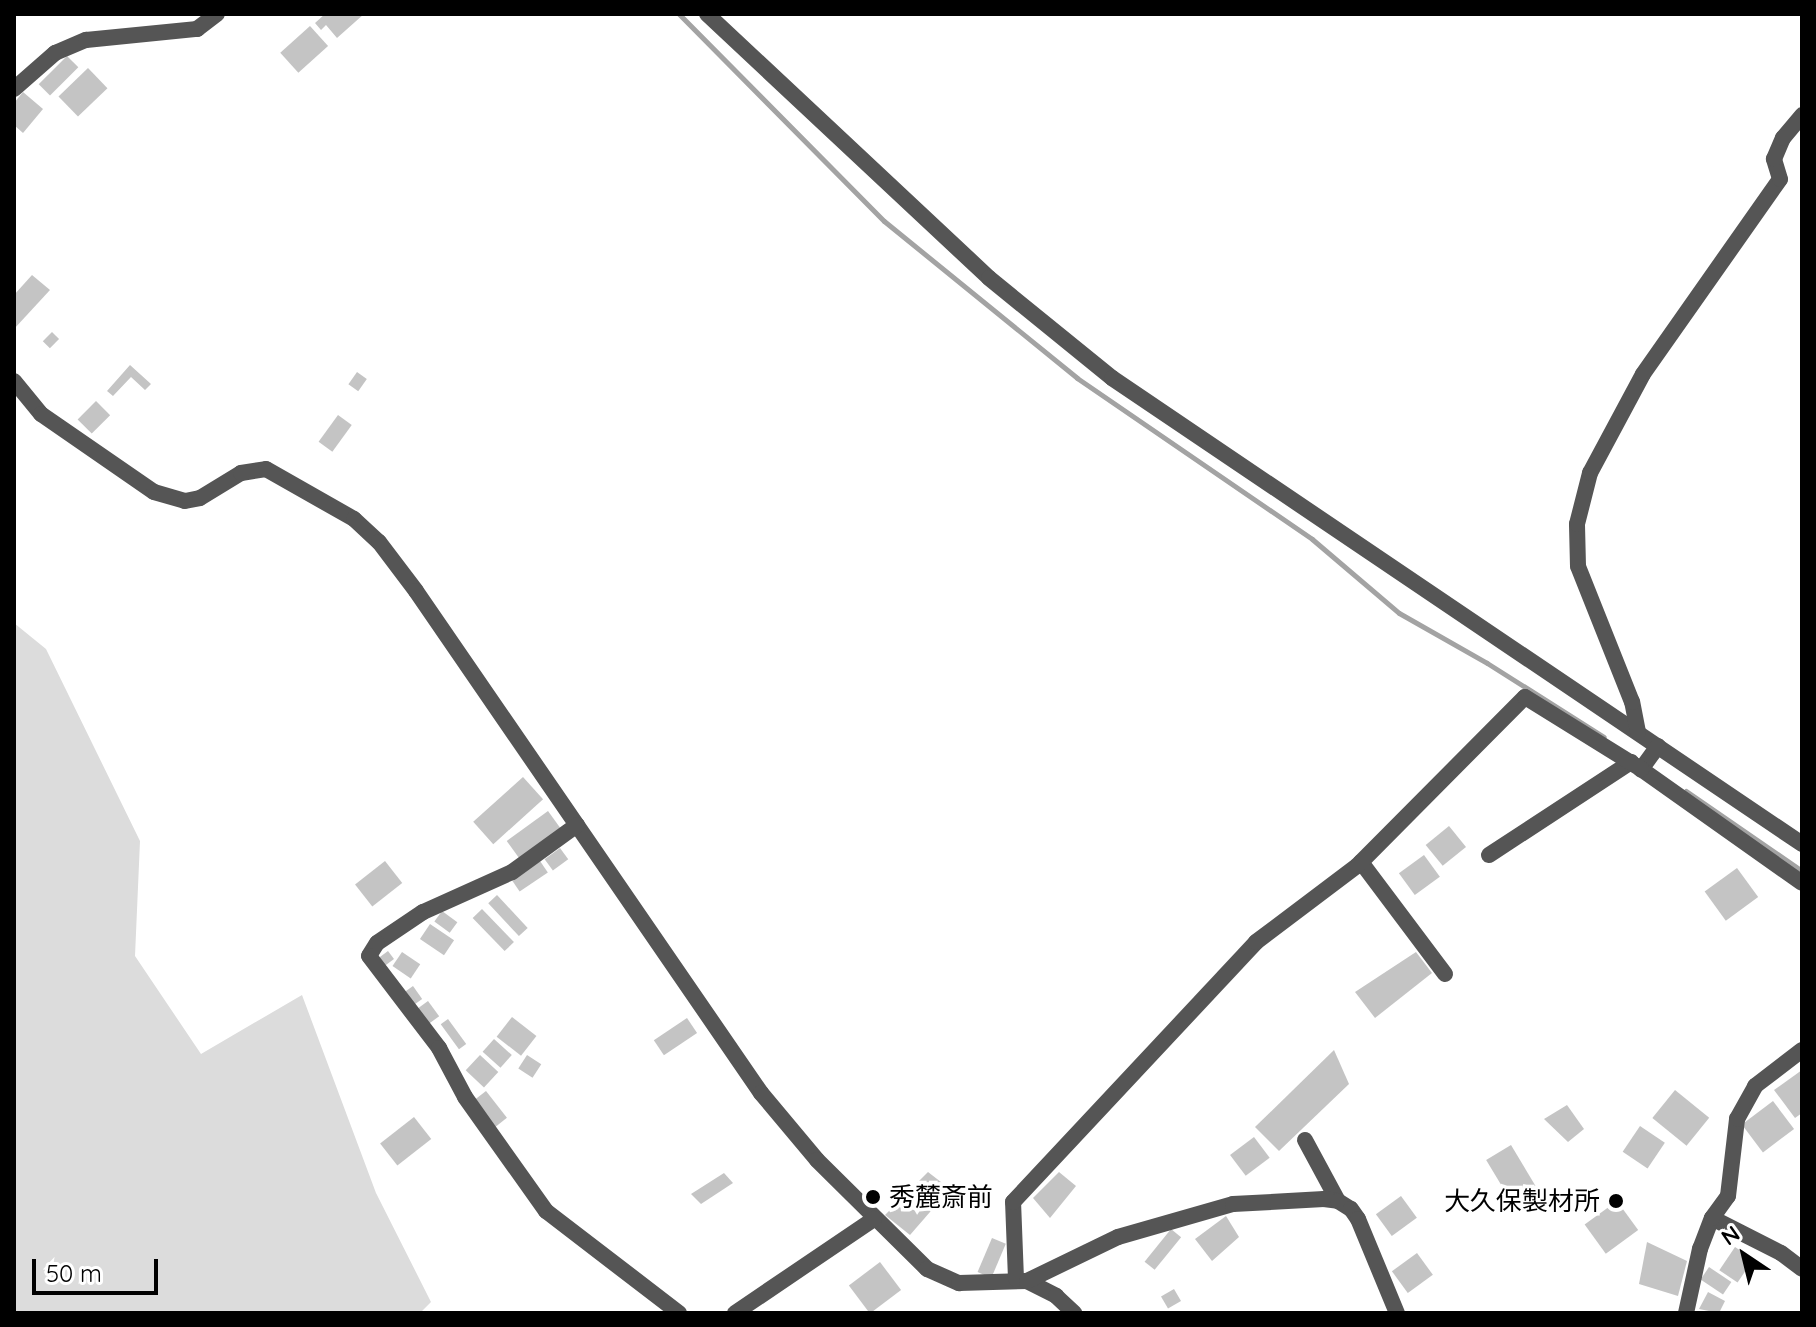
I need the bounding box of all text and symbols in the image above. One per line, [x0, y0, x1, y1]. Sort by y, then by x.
place label: 秀麓斎前 [889, 1181, 993, 1213]
place label: 大久保製材所 [1444, 1185, 1600, 1217]
marker: 秀麓斎前 [864, 1188, 882, 1206]
marker: 大久保製材所 [1607, 1192, 1625, 1210]
north arrow [1704, 1215, 1784, 1295]
text: N [1716, 1219, 1745, 1251]
scale bar [36, 1243, 162, 1293]
text: 50 m [46, 1258, 102, 1288]

